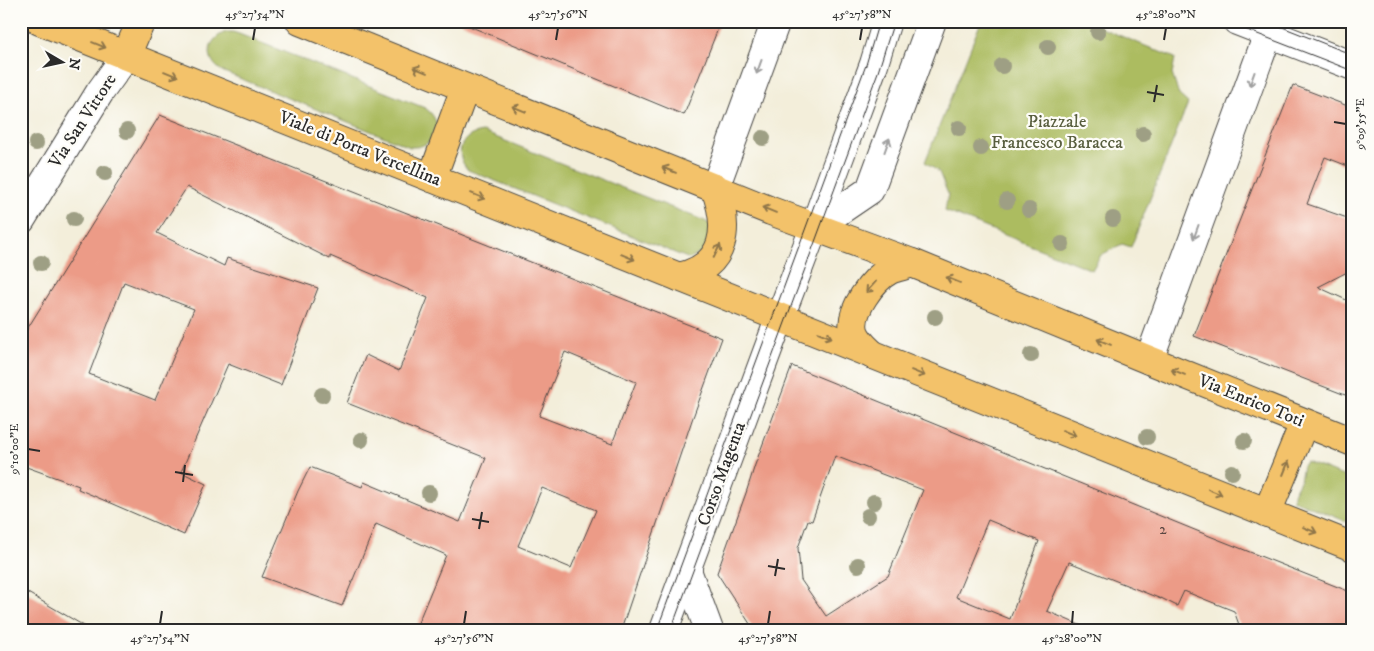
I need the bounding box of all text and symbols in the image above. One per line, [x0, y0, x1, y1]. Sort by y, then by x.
text: 45°27'54"N [225, 7, 285, 22]
text: 45°27'56"N [528, 7, 588, 22]
text: 45°27'58"N [832, 7, 892, 22]
text: 45°28'00"N [1136, 7, 1196, 22]
north arrow [38, 38, 88, 88]
one-way arrow [91, 41, 106, 50]
text: N [64, 57, 84, 71]
one-way arrow [754, 59, 763, 74]
one-way arrow [412, 64, 427, 73]
one-way arrow [163, 69, 178, 79]
street label: Via San Vittore [44, 70, 122, 173]
one-way arrow [1247, 71, 1256, 87]
text: 9°09'55"E [1353, 98, 1368, 151]
one-way arrow [512, 104, 527, 114]
street label: Viale di Porta Vercellina [275, 106, 445, 192]
park label: Piazzale Francesco Baracca [991, 111, 1123, 154]
one-way arrow [883, 138, 892, 153]
one-way arrow [662, 165, 678, 174]
one-way arrow [470, 192, 485, 202]
one-way arrow [762, 205, 777, 214]
one-way arrow [1191, 224, 1200, 239]
one-way arrow [713, 244, 722, 259]
one-way arrow [620, 253, 636, 262]
one-way arrow [946, 275, 961, 284]
one-way arrow [865, 281, 876, 294]
one-way arrow [817, 331, 832, 341]
one-way arrow [1097, 337, 1112, 346]
one-way arrow [1171, 367, 1186, 376]
one-way arrow [910, 369, 925, 378]
street label: Via Enrico Toti [1194, 369, 1307, 432]
street label: Corso Magenta [693, 419, 751, 529]
text: 9°10'00"E [7, 423, 22, 476]
one-way arrow [1061, 429, 1076, 438]
one-way arrow [1282, 461, 1291, 476]
one-way arrow [1207, 487, 1222, 497]
house number: 2 [1159, 520, 1167, 539]
one-way arrow [1302, 526, 1317, 535]
text: 45°27'54"N [130, 631, 190, 646]
text: 45°27'56"N [434, 631, 494, 646]
text: 45°27'58"N [738, 631, 798, 646]
text: 45°28'00"N [1042, 631, 1102, 646]

